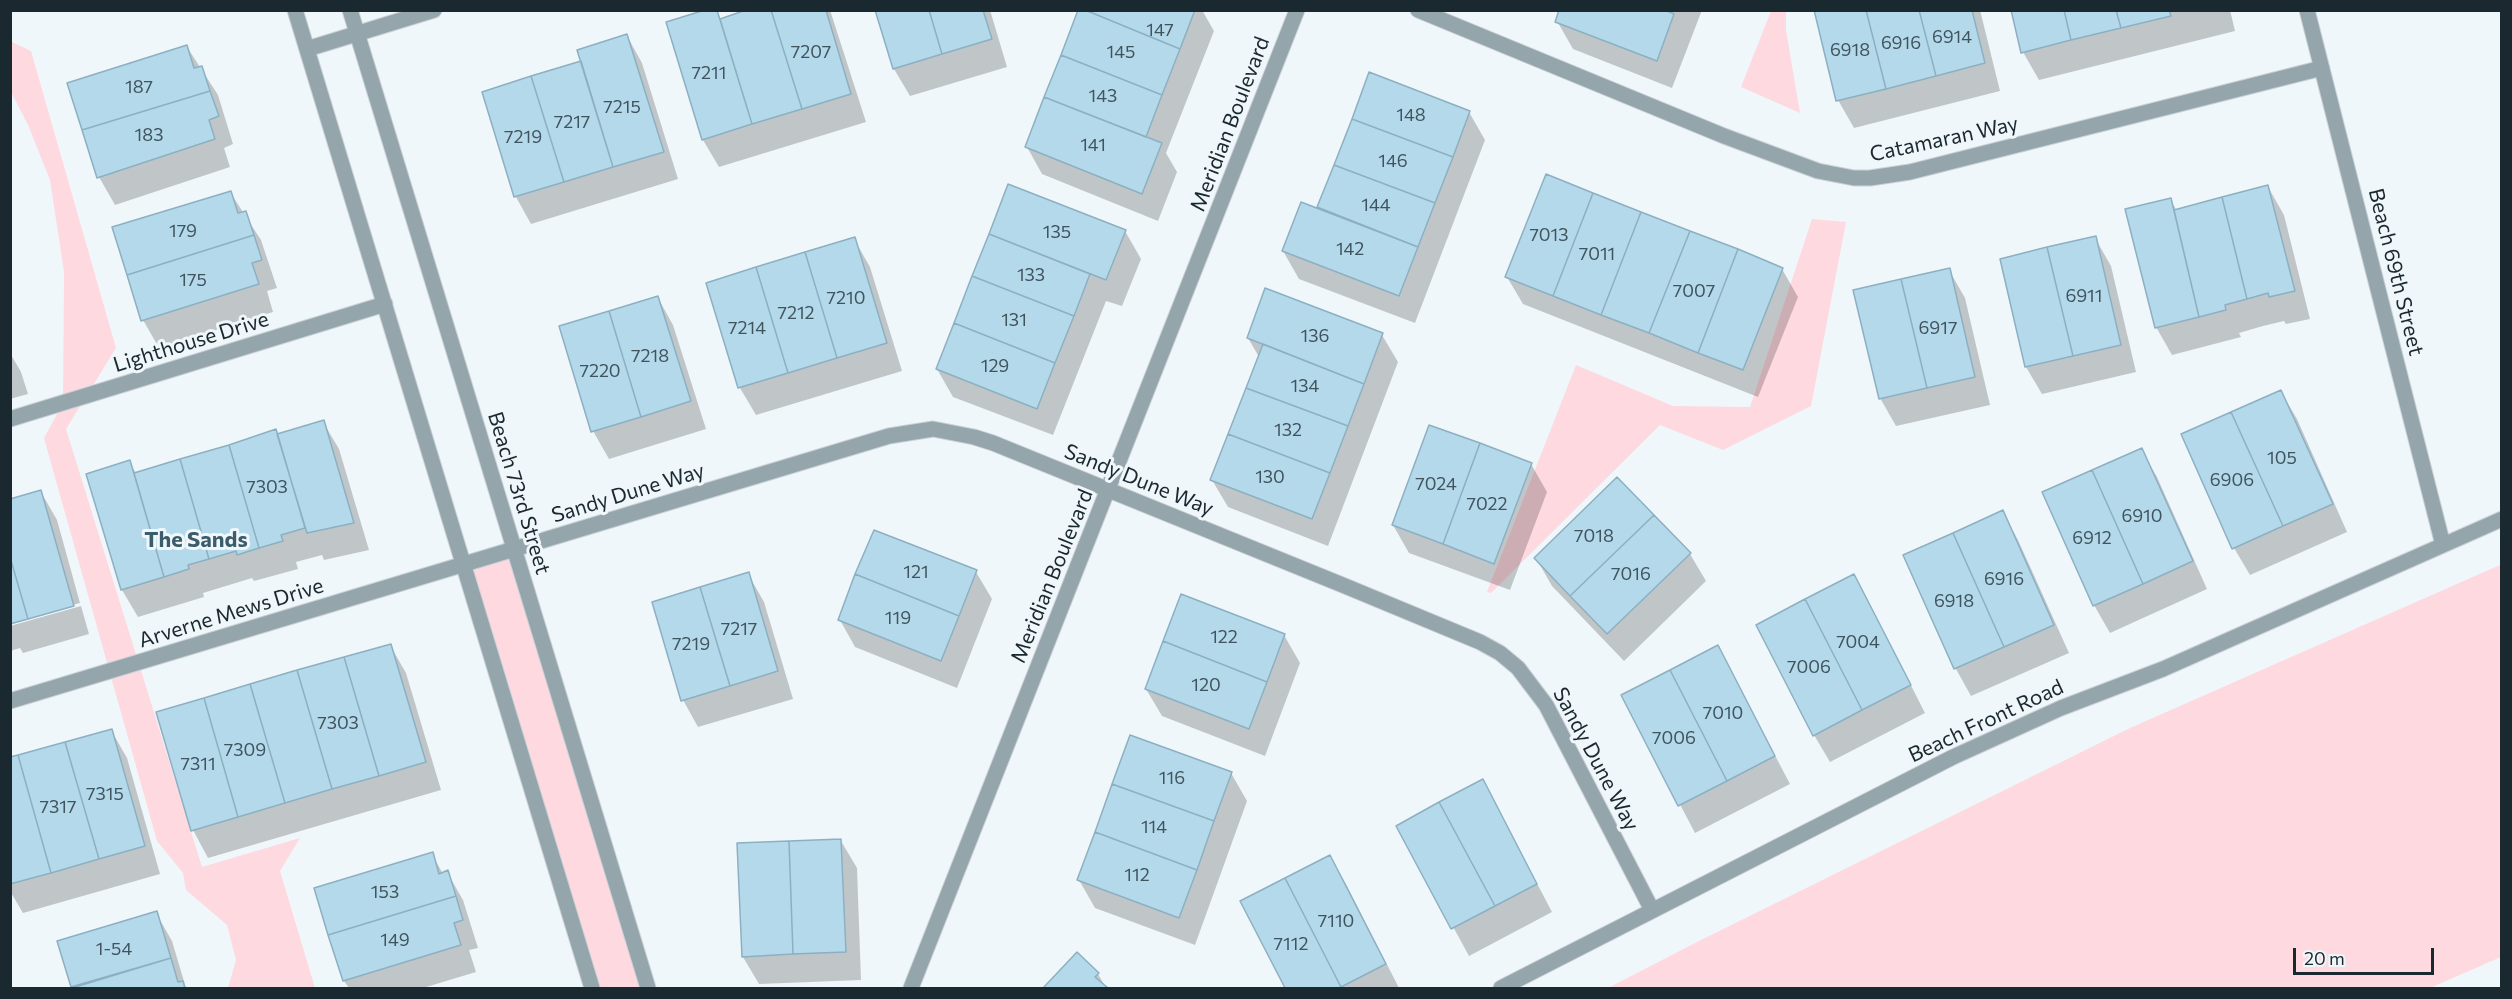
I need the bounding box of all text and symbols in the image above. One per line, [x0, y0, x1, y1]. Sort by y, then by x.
house number: 147 [1146, 19, 1174, 41]
house number: 6914 [1932, 26, 1972, 48]
house number: 6916 [1881, 32, 1921, 54]
street label: Meridian Boulevard [1185, 33, 1275, 215]
house number: 6918 [1830, 39, 1870, 61]
house number: 7207 [791, 41, 831, 63]
house number: 145 [1107, 41, 1135, 63]
house number: 7211 [692, 62, 726, 84]
house number: 187 [125, 76, 153, 98]
house number: 143 [1089, 85, 1117, 107]
house number: 7215 [603, 96, 641, 118]
house number: 148 [1396, 104, 1426, 126]
house number: 7217 [554, 111, 590, 133]
street label: Catamaran Way [1867, 111, 2021, 167]
house number: 183 [135, 124, 163, 146]
house number: 7219 [504, 126, 542, 148]
house number: 141 [1080, 134, 1106, 156]
house number: 146 [1378, 150, 1408, 172]
street label: Beach 69th Street [2363, 186, 2429, 358]
house number: 144 [1361, 194, 1391, 216]
house number: 179 [169, 220, 197, 242]
house number: 135 [1043, 221, 1071, 243]
house number: 7013 [1529, 224, 1569, 246]
house number: 142 [1336, 238, 1364, 260]
house number: 7011 [1579, 243, 1615, 265]
house number: 133 [1017, 264, 1045, 286]
house number: 175 [179, 269, 207, 291]
house number: 7007 [1673, 280, 1715, 302]
house number: 6911 [2065, 285, 2103, 307]
house number: 7210 [827, 287, 865, 309]
house number: 7212 [777, 302, 815, 324]
street label: Lighthouse Drive [110, 306, 272, 378]
house number: 131 [1001, 309, 1027, 331]
house number: 7214 [728, 317, 766, 339]
house number: 6917 [1919, 317, 1957, 339]
house number: 136 [1301, 325, 1329, 347]
house number: 7218 [631, 345, 669, 367]
house number: 129 [981, 355, 1009, 377]
house number: 7220 [579, 360, 621, 382]
house number: 134 [1291, 375, 1319, 397]
street label: Beach 73rd Street [482, 409, 556, 577]
house number: 132 [1274, 419, 1302, 441]
street label: Sandy Dune Way [1061, 439, 1217, 521]
house number: 105 [2267, 447, 2297, 469]
street label: Sandy Dune Way [548, 458, 708, 528]
house number: 130 [1255, 466, 1285, 488]
house number: 6906 [2210, 469, 2254, 491]
house number: 7024 [1415, 473, 1457, 495]
house number: 7303 [246, 476, 288, 498]
street label: Meridian Boulevard [1006, 485, 1098, 667]
house number: 7022 [1466, 493, 1508, 515]
house number: 6910 [2121, 505, 2163, 527]
house number: 7018 [1574, 525, 1614, 547]
district label: The Sands [144, 527, 248, 553]
house number: 6912 [2072, 527, 2112, 549]
house number: 121 [903, 561, 929, 583]
house number: 7016 [1611, 563, 1651, 585]
house number: 6916 [1984, 568, 2024, 590]
street label: Arverne Mews Drive [136, 573, 326, 653]
house number: 6918 [1934, 590, 1974, 612]
house number: 119 [885, 607, 911, 629]
house number: 7217 [721, 618, 757, 640]
house number: 122 [1210, 626, 1238, 648]
house number: 7004 [1836, 631, 1880, 653]
house number: 7219 [672, 633, 710, 655]
house number: 7006 [1787, 656, 1831, 678]
house number: 120 [1191, 674, 1221, 696]
street label: Beach Front Road [1905, 674, 2067, 768]
street label: Sandy Dune Way [1548, 683, 1644, 835]
house number: 7010 [1703, 702, 1743, 724]
house number: 7303 [317, 712, 359, 734]
house number: 7006 [1652, 727, 1696, 749]
house number: 7309 [224, 739, 266, 761]
house number: 7311 [180, 753, 216, 775]
house number: 116 [1159, 767, 1185, 789]
house number: 7315 [86, 783, 124, 805]
house number: 7317 [40, 796, 76, 818]
house number: 114 [1141, 816, 1167, 838]
house number: 112 [1124, 864, 1150, 886]
house number: 153 [371, 881, 399, 903]
house number: 7110 [1318, 910, 1354, 932]
house number: 149 [380, 929, 410, 951]
house number: 7112 [1274, 933, 1308, 955]
scale bar [2296, 936, 2437, 974]
house number: 1-54 [96, 938, 132, 960]
text: 20 m [2304, 947, 2345, 969]

